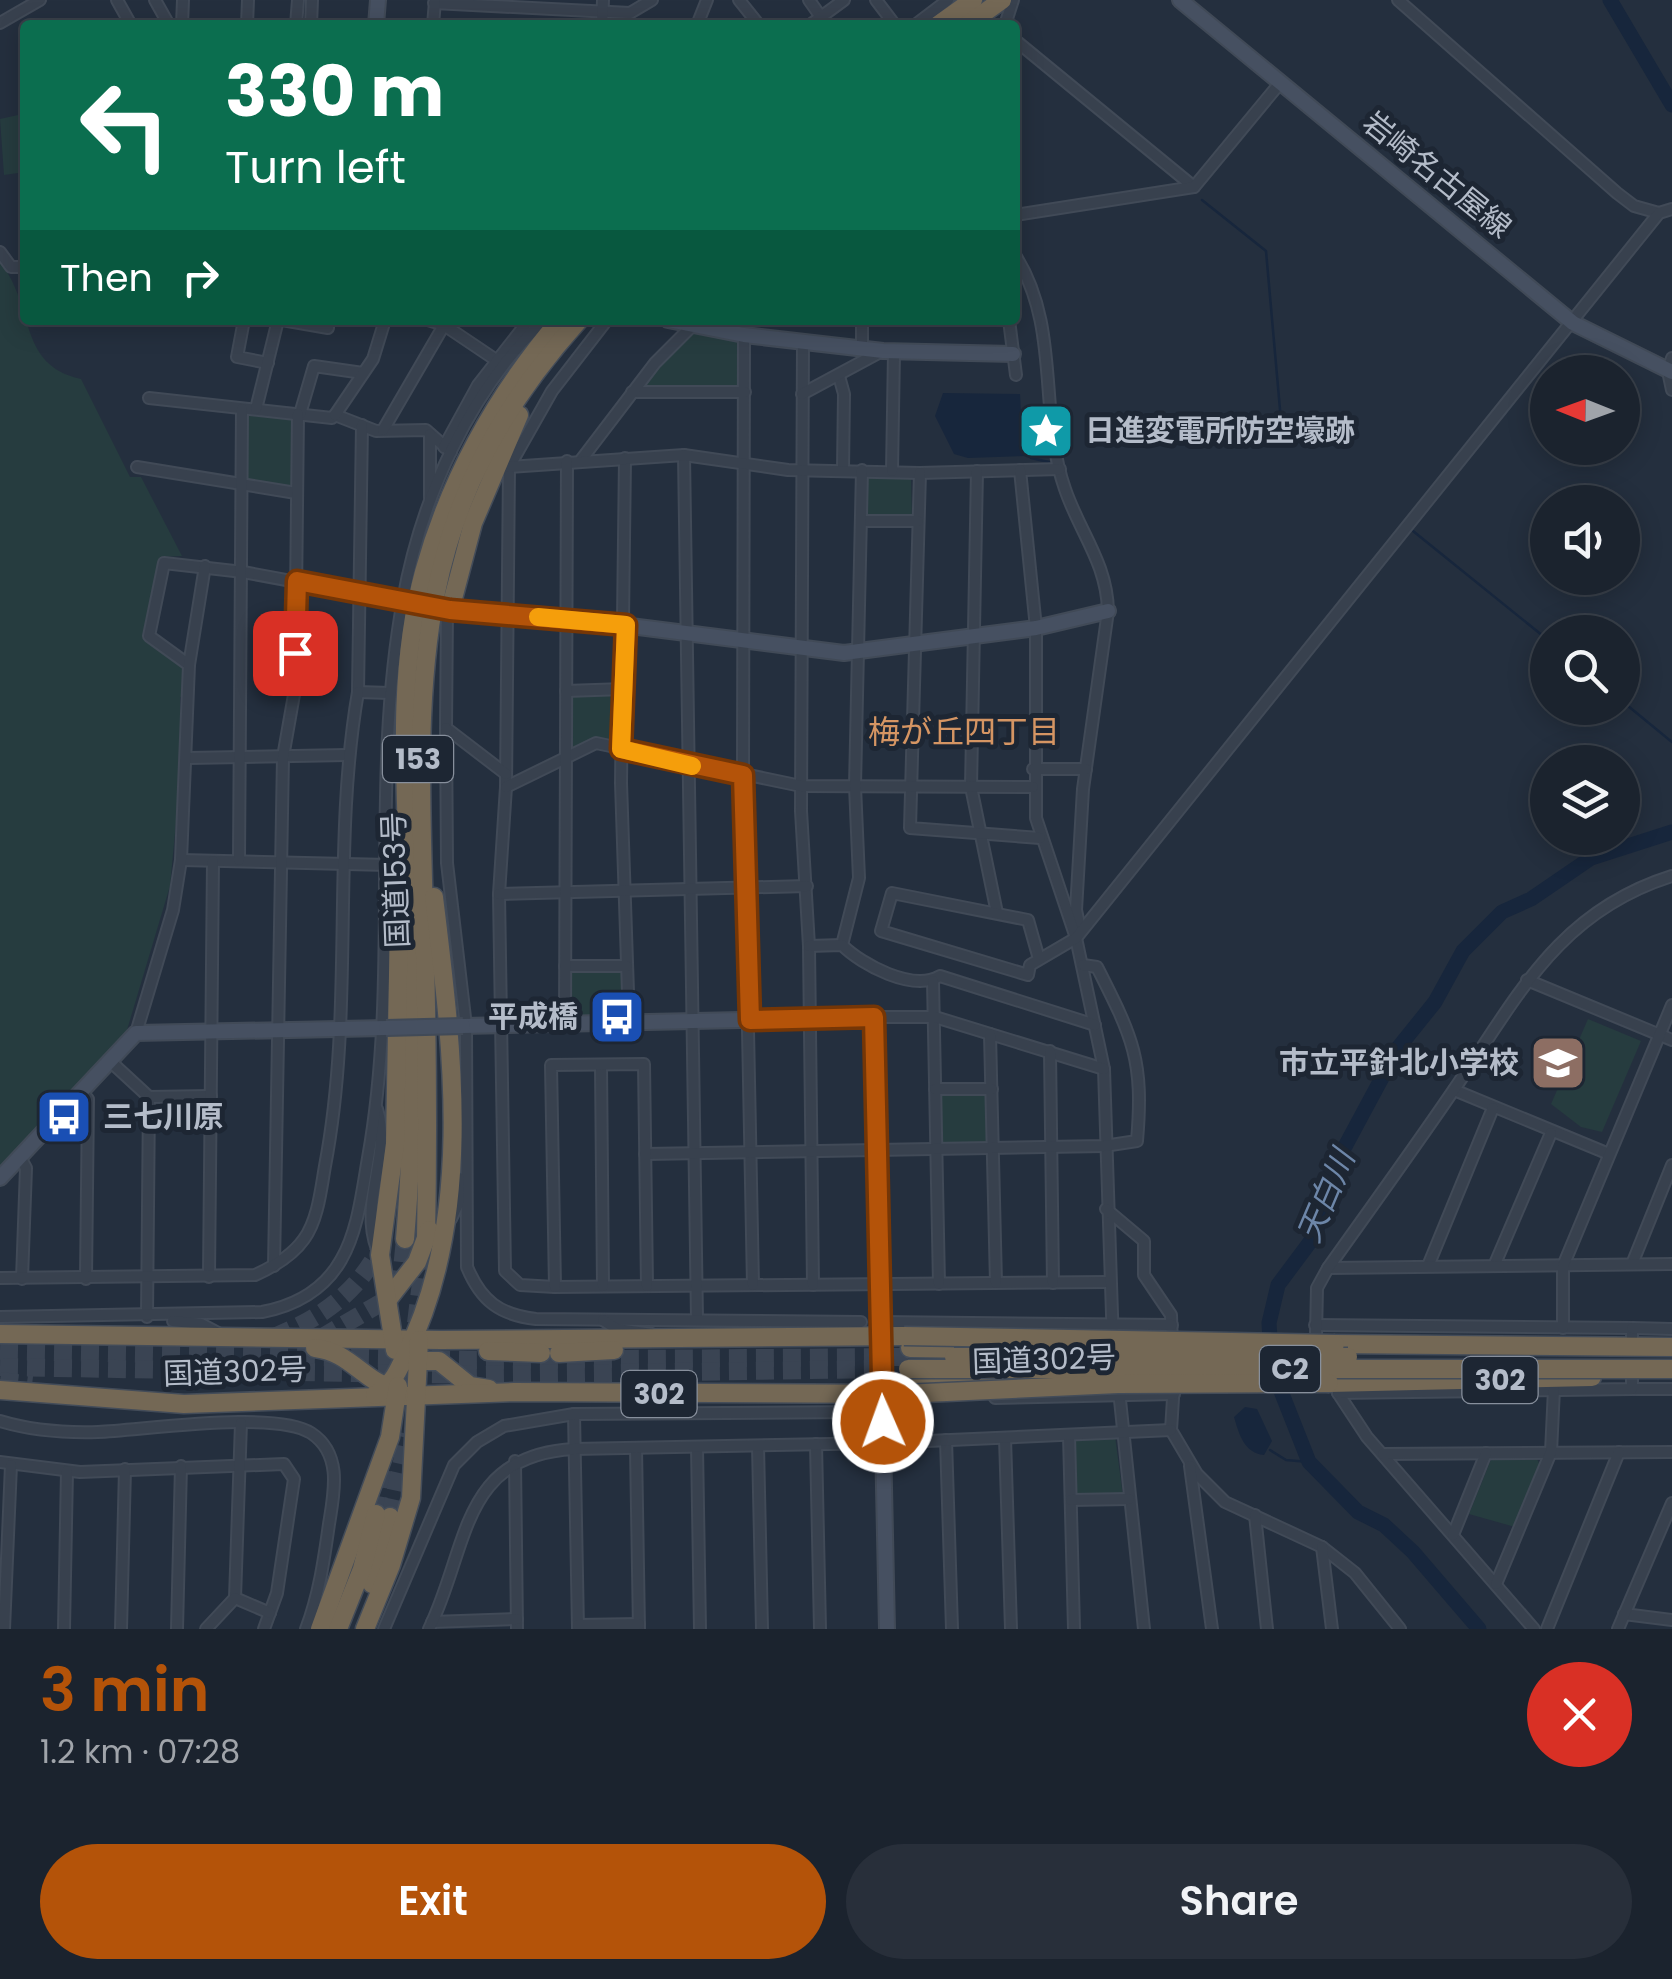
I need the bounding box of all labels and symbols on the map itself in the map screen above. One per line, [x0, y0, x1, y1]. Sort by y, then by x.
street label: 岩崎名古屋線 [1354, 101, 1521, 248]
north arrow [1530, 355, 1640, 465]
place icon: 日進変電所防空壕跡 [1016, 401, 1076, 461]
place label: 日進変電所防空壕跡 [1085, 409, 1355, 452]
pin [253, 611, 338, 696]
district label: 梅が丘四丁目 [868, 709, 1060, 754]
road number: 153 [383, 736, 453, 782]
street label: 国道153号 [372, 811, 419, 949]
bus stop icon: 平成橋 [587, 987, 647, 1047]
place label: 平成橋 [488, 995, 578, 1038]
school or university icon: 市立平針北小学校 [1528, 1033, 1588, 1093]
place label: 市立平針北小学校 [1279, 1041, 1519, 1084]
bus stop icon: 三七川原 [34, 1087, 94, 1147]
place label: 三七川原 [103, 1095, 223, 1138]
water label: 天白川 [1286, 1140, 1366, 1249]
street label: 国道302号 [971, 1336, 1117, 1383]
road number: C2 [1260, 1346, 1320, 1392]
street label: 国道302号 [162, 1348, 308, 1395]
road number: 302 [1462, 1357, 1538, 1403]
position arrow [831, 1370, 935, 1474]
road number: 302 [622, 1371, 696, 1417]

